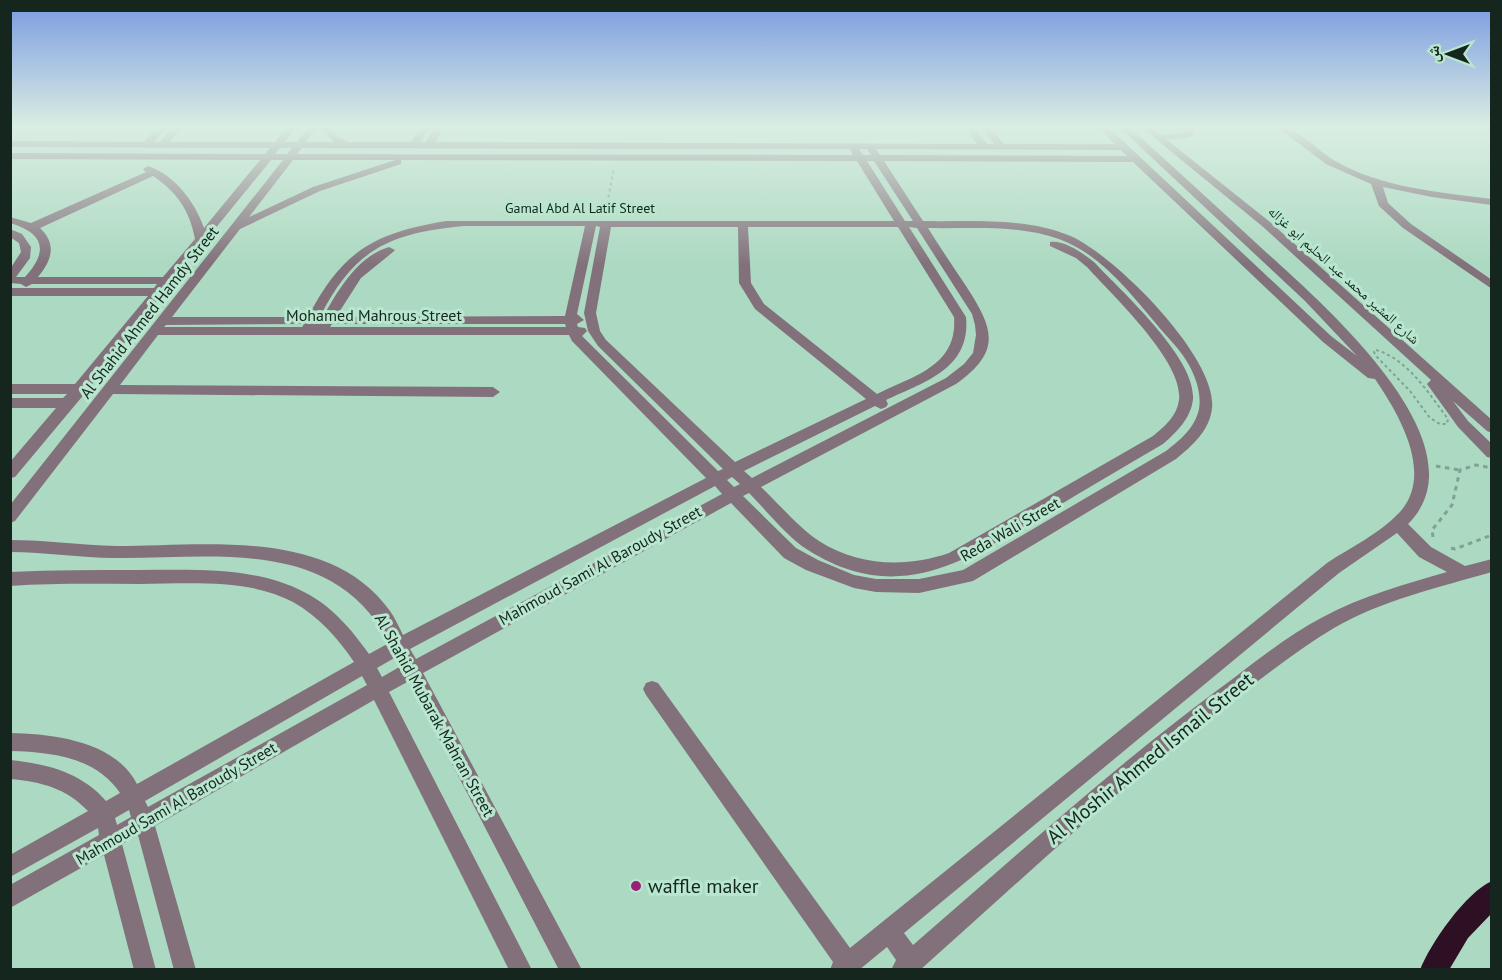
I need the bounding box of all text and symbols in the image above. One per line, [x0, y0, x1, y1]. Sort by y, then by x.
north arrow [1418, 24, 1478, 84]
text: ش [1423, 45, 1443, 62]
street label: Gamal Abd Al Latif Street [505, 199, 655, 217]
street label: شارع المشير محمد عبد الحليم ابو غزاله [1264, 202, 1423, 349]
street label: Al Shahid Ahmed Hamdy Street [75, 221, 223, 402]
street label: Mohamed Mahrous Street [286, 305, 462, 325]
street label: Reda Wali Street [956, 492, 1064, 566]
street label: Mahmoud Sami Al Baroudy Street [495, 501, 705, 629]
street label: Al Shahid Mubarak Mahran Street [371, 610, 499, 820]
street label: Al Moshir Ahmed Ismail Street [1041, 666, 1259, 850]
street label: Mahmoud Sami Al Baroudy Street [72, 737, 281, 869]
place label: waffle maker [648, 873, 759, 899]
marker: waffle maker [629, 879, 643, 893]

